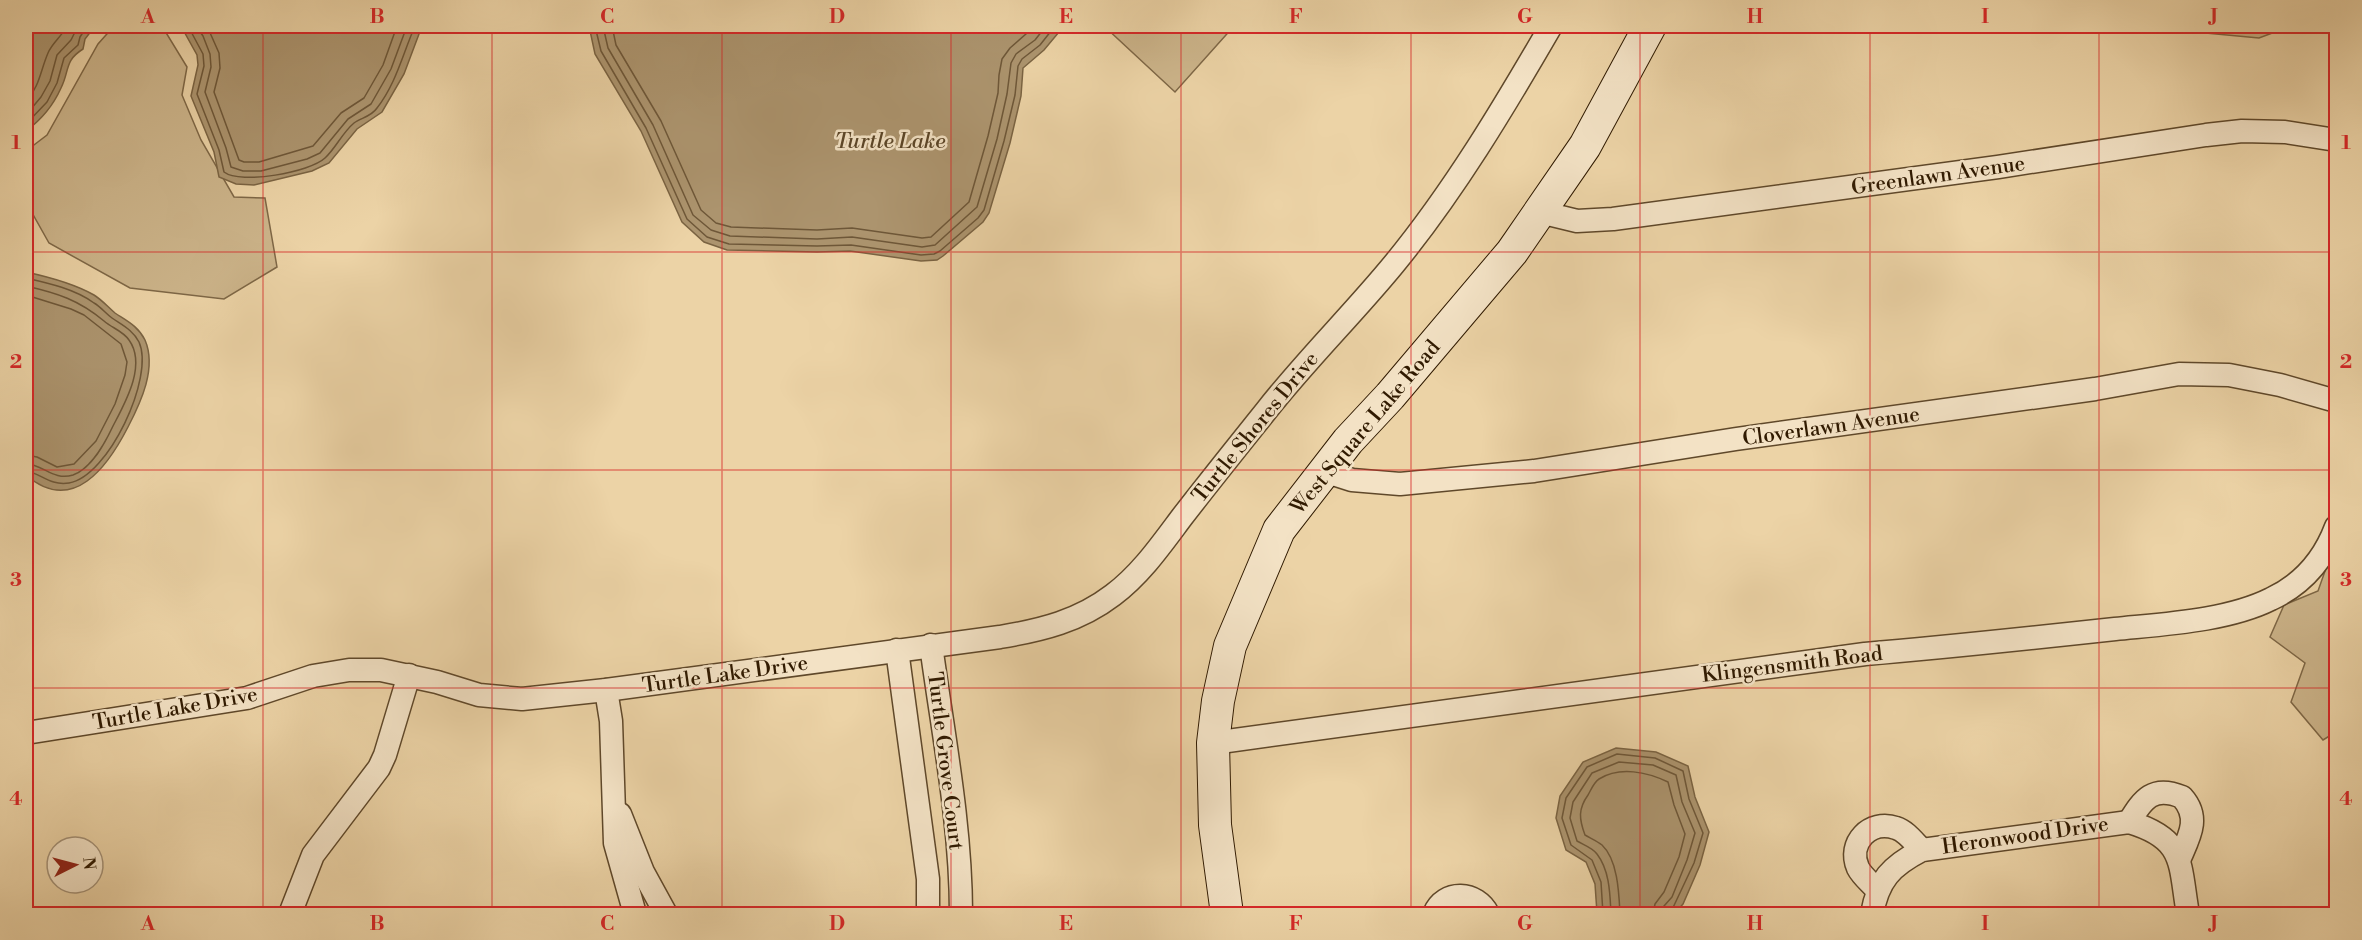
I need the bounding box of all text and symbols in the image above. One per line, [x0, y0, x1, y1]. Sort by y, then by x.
text: A [140, 5, 156, 30]
text: B [369, 5, 385, 30]
text: C [600, 5, 614, 30]
text: D [829, 5, 845, 30]
text: E [1059, 5, 1073, 30]
text: F [1289, 5, 1303, 30]
text: G [1517, 5, 1533, 30]
text: H [1747, 5, 1764, 30]
text: I [1981, 5, 1989, 30]
text: J [2207, 5, 2218, 30]
water label: Turtle Lake [835, 128, 945, 155]
text: 1 [11, 131, 21, 156]
text: 1 [2341, 131, 2351, 156]
street label: Greenlawn Avenue [1850, 151, 2027, 201]
street label: West Square Lake Road [1285, 335, 1446, 521]
street label: Turtle Shores Drive [1187, 347, 1325, 508]
text: 2 [10, 350, 22, 375]
text: 2 [2340, 350, 2352, 375]
street label: Cloverlawn Avenue [1741, 402, 1921, 452]
text: 3 [10, 568, 22, 593]
text: 3 [2340, 568, 2352, 593]
street label: Klingensmith Road [1700, 641, 1884, 689]
street label: Turtle Lake Drive [641, 650, 810, 700]
street label: Turtle Grove Court [921, 670, 969, 852]
street label: Turtle Lake Drive [91, 682, 260, 736]
text: 4 [9, 787, 23, 812]
text: 4 [2339, 787, 2353, 812]
street label: Heronwood Drive [1940, 811, 2110, 861]
north arrow [45, 835, 105, 895]
text: N [78, 856, 100, 871]
text: A [140, 912, 156, 937]
text: B [369, 912, 385, 937]
text: C [600, 912, 614, 937]
text: D [829, 912, 845, 937]
text: E [1059, 912, 1073, 937]
text: F [1289, 912, 1303, 937]
text: G [1517, 912, 1533, 937]
text: H [1747, 912, 1764, 937]
text: I [1981, 912, 1989, 937]
text: J [2207, 912, 2218, 937]

